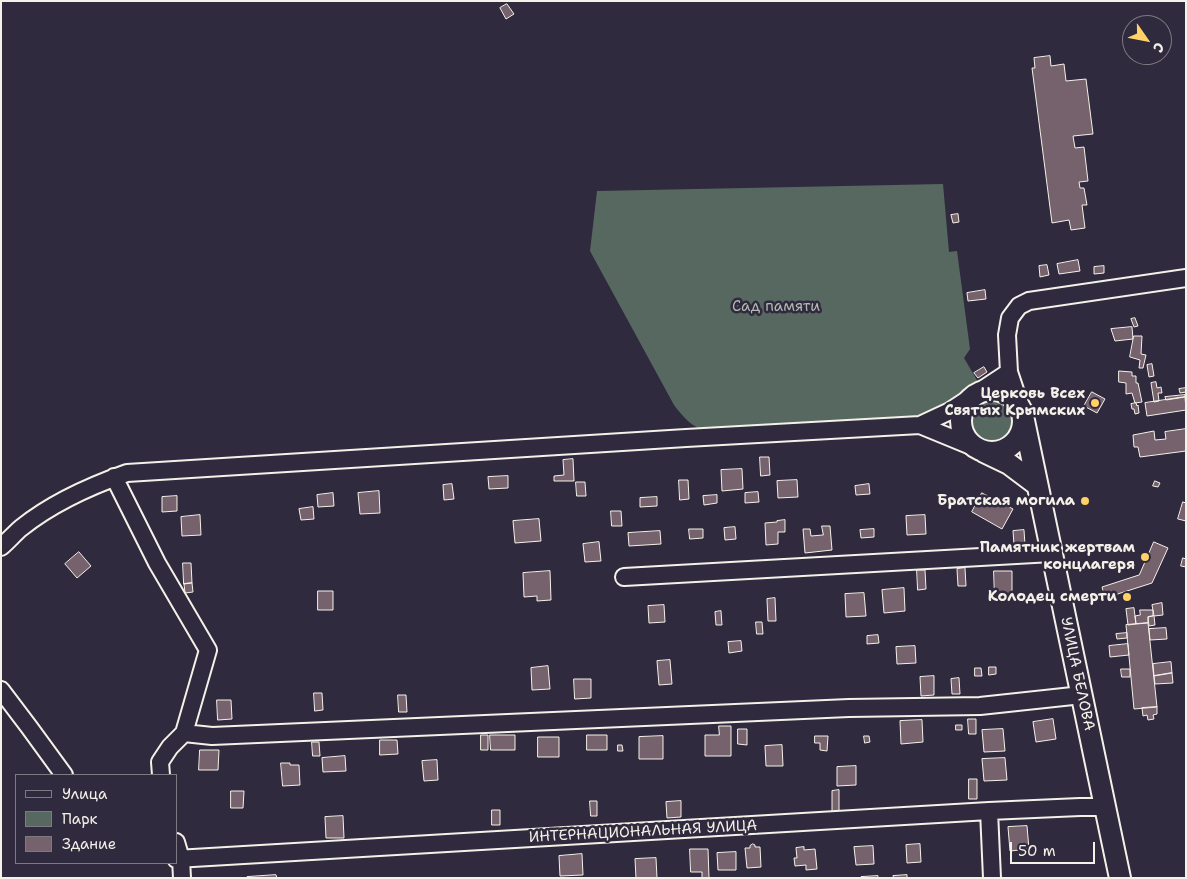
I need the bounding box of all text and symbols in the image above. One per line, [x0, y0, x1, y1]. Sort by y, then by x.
north arrow [1122, 15, 1172, 65]
text: С [1149, 39, 1169, 56]
park label: Сад памяти [732, 298, 820, 316]
place label: Церковь Всех Святых Крымских [944, 385, 1085, 420]
marker: Церковь Всех Святых Крымских [1089, 397, 1101, 409]
place label: Братская могила [937, 492, 1075, 510]
marker: Братская могила [1079, 495, 1091, 507]
place label: Памятник жертвам концлагеря [980, 539, 1135, 574]
marker: Памятник жертвам концлагеря [1139, 551, 1151, 563]
place label: Колодец смерти [988, 588, 1117, 606]
marker: Колодец смерти [1121, 591, 1133, 603]
street label: УЛИЦА БЕЛОВА [1056, 616, 1098, 732]
legend [15, 774, 178, 864]
text: Улица [62, 784, 107, 804]
text: Парк [62, 809, 98, 829]
street label: ИНТЕРНАЦИОНАЛЬНАЯ УЛИЦА [528, 817, 758, 847]
scale bar [1012, 832, 1097, 864]
text: Здание [62, 834, 116, 854]
text: 50 m [1018, 841, 1056, 861]

